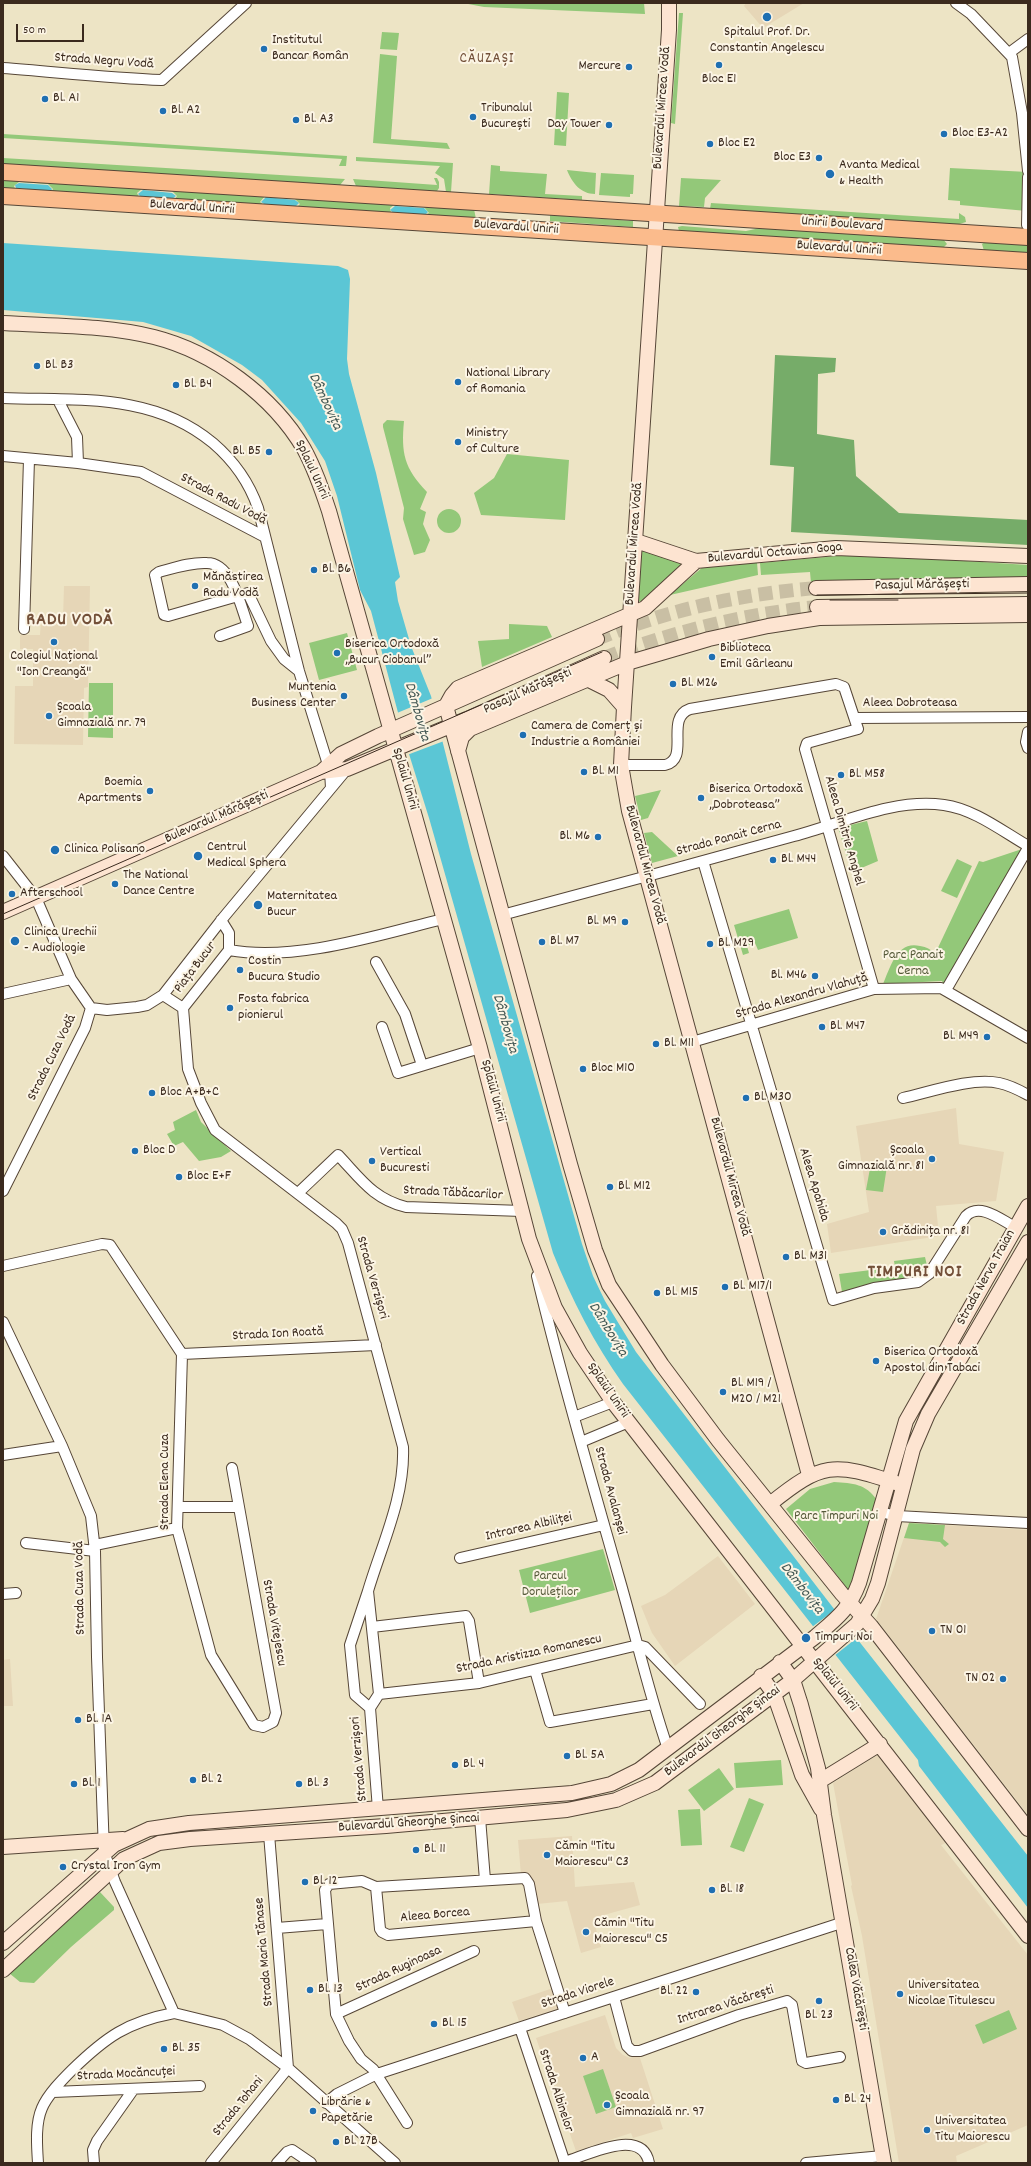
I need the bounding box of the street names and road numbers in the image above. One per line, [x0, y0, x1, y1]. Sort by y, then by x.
street label: Bulevardul Mircea Vodă [650, 46, 676, 170]
street label: Strada Negru Vodă [54, 50, 154, 74]
street label: Bulevardul Unirii [149, 197, 235, 219]
street label: Unirii Boulevard [801, 214, 883, 236]
street label: Bulevardul Unirii [473, 217, 559, 239]
street label: Bulevardul Unirii [796, 238, 882, 260]
street label: Splaiul Unirii [290, 438, 332, 502]
street label: Strada Radu Vodă [177, 470, 269, 530]
street label: Bulevardul Mircea Vodă [622, 482, 648, 606]
street label: Bulevardul Octavian Goga [707, 540, 843, 568]
street label: Pasajul Mărășești [875, 577, 969, 595]
street label: Pasajul Mărășești [481, 665, 575, 719]
street label: Aleea Dobroteasa [863, 696, 957, 712]
street label: Splaiul Unirii [387, 746, 421, 812]
street label: Aleea Dimitrie Anghel [819, 774, 867, 888]
street label: Bulevardul Mărășești [162, 788, 272, 848]
street label: Bulevardul Mircea Vodă [620, 803, 668, 927]
street label: Strada Panait Cerna [675, 817, 783, 861]
street label: Piața Bucur [171, 939, 221, 997]
street label: Strada Alexandru Vlahuță [734, 970, 870, 1024]
street label: Strada Cuza Vodă [25, 1012, 81, 1104]
street label: Splaiul Unirii [476, 1058, 508, 1124]
street label: Bulevardul Mircea Vodă [705, 1115, 753, 1239]
street label: Aleea Apahida [794, 1146, 832, 1224]
street label: Strada Tăbăcarilor [403, 1183, 503, 1205]
street label: Strada Nerva Traian [954, 1227, 1020, 1329]
street label: Strada Verzișori [351, 1235, 391, 1321]
street label: Strada Ion Roată [232, 1324, 324, 1346]
street label: Splaiul Unirii [582, 1360, 632, 1422]
street label: Strada Elena Cuza [158, 1434, 174, 1530]
street label: Strada Avalanșei [589, 1445, 629, 1537]
street label: Intrarea Albiliței [484, 1510, 574, 1546]
street label: Strada Cuza Vodă [72, 1541, 90, 1635]
street label: Strada Vitejescu [257, 1578, 289, 1668]
street label: Strada Aristizza Romanescu [455, 1631, 603, 1679]
street label: Splaiul Unirii [807, 1655, 861, 1715]
street label: Bulevardul Gheorghe Șincai [661, 1683, 785, 1781]
street label: Strada Verzișori [348, 1716, 372, 1802]
street label: Bulevardul Gheorghe Șincai [338, 1811, 480, 1837]
street label: Strada Maria Tănase [252, 1897, 278, 2007]
street label: Aleea Borcea [400, 1905, 470, 1927]
street label: Strada Ruginoasa [353, 1943, 445, 1997]
street label: Calea Văcărești [839, 1946, 871, 2032]
street label: Strada Viorele [539, 1974, 617, 2014]
street label: Intrarea Văcărești [676, 1983, 776, 2029]
street label: Strada Albinelor [534, 2047, 576, 2135]
street label: Strada Mocăncuței [76, 2064, 176, 2086]
street label: Strada Tohani [210, 2074, 268, 2140]

